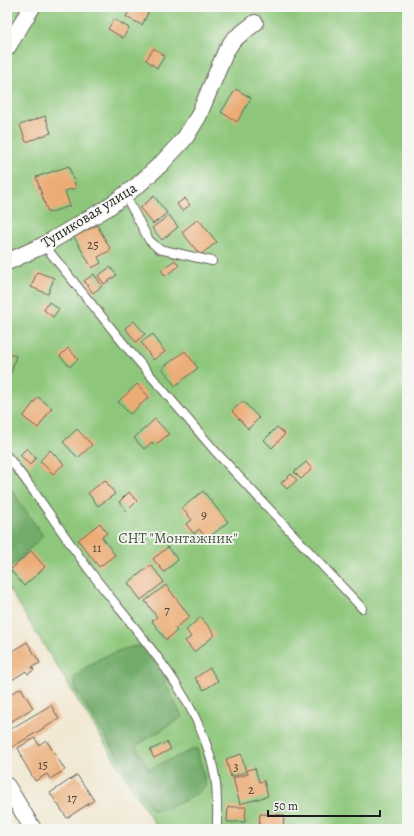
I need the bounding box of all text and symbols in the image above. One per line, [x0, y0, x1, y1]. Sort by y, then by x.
street label: Тупиковая улица [37, 178, 141, 252]
house number: 25 [87, 236, 99, 253]
house number: 9 [201, 506, 207, 523]
park label: СНТ "Монтажник" [118, 528, 238, 548]
house number: 11 [93, 539, 102, 556]
house number: 7 [164, 601, 170, 618]
house number: 15 [38, 756, 48, 773]
house number: 3 [233, 758, 239, 775]
house number: 2 [248, 781, 254, 798]
house number: 17 [67, 789, 77, 806]
scale bar [268, 792, 380, 818]
text: 50 m [274, 798, 298, 814]

